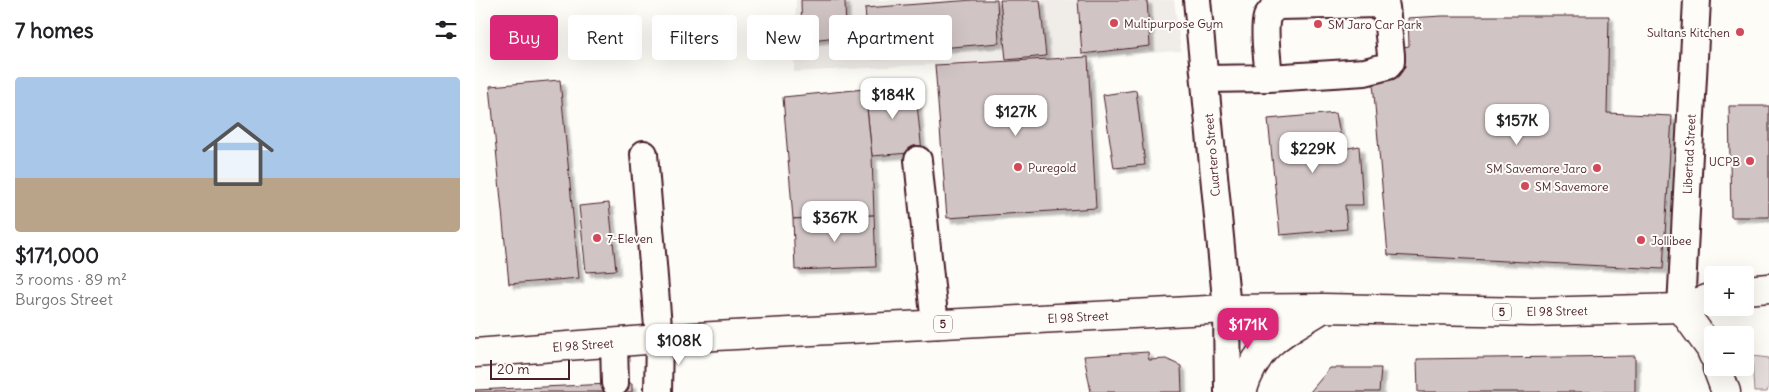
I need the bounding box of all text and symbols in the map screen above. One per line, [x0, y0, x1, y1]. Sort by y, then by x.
chip: Buy [490, 15, 558, 60]
chip: Rent [568, 15, 642, 60]
chip: Filters [652, 15, 737, 60]
chip: New [747, 15, 819, 60]
chip: Apartment [829, 15, 952, 60]
icon: filters [432, 16, 460, 44]
place label: Multipurpose Gym [1124, 16, 1224, 31]
text: 7 homes [15, 17, 94, 44]
marker: Multipurpose Gym [1108, 17, 1120, 29]
place label: SM Jaro Car Park [1328, 17, 1422, 32]
marker: SM Jaro Car Park [1312, 18, 1324, 30]
place label: Sultans Kitchen [1647, 25, 1730, 40]
marker: Sultans Kitchen [1734, 26, 1746, 38]
pin: $184K [858, 78, 928, 120]
text: $184K [871, 84, 915, 104]
pin: $127K [981, 94, 1051, 137]
text: $127K [995, 101, 1037, 121]
pin: $157K [1482, 104, 1552, 146]
icon: home [193, 109, 283, 199]
text: $157K [1496, 110, 1538, 130]
street label: Cuartero Street [1201, 113, 1223, 197]
street label: Libertad Street [1679, 114, 1699, 194]
pin: $229K [1278, 132, 1348, 174]
text: $229K [1290, 138, 1336, 158]
place label: UCPB [1709, 154, 1740, 169]
marker: UCPB [1744, 155, 1756, 167]
place label: Puregold [1028, 160, 1076, 175]
marker: Puregold [1012, 161, 1024, 173]
place label: SM Savemore Jaro [1486, 161, 1587, 176]
marker: SM Savemore Jaro [1591, 162, 1603, 174]
place label: SM Savemore [1535, 179, 1608, 194]
marker: SM Savemore [1519, 180, 1531, 192]
pin: $367K [800, 200, 870, 243]
text: $367K [813, 207, 857, 227]
place label: 7-Eleven [607, 231, 653, 246]
marker: 7-Eleven [591, 232, 603, 244]
place label: Jollibee [1651, 233, 1691, 248]
marker: Jollibee [1635, 234, 1647, 246]
text: $171,000 [15, 242, 99, 269]
map controls [1704, 266, 1754, 376]
button: + [1704, 266, 1754, 316]
text: 3 rooms · 89 m² [15, 269, 127, 289]
text: Burgos Street [15, 289, 113, 309]
street label: El 98 Street [1526, 303, 1588, 319]
road number: 5 [1493, 304, 1511, 320]
street label: El 98 Street [1047, 308, 1109, 326]
pin: $171K [1213, 308, 1283, 350]
text: $171K [1228, 314, 1268, 334]
road number: 5 [934, 316, 952, 332]
pin: $108K [644, 324, 714, 366]
button: − [1704, 326, 1754, 376]
text: $108K [657, 330, 701, 350]
street label: El 98 Street [552, 335, 614, 355]
scale bar [490, 357, 570, 380]
text: 20 m [497, 360, 530, 378]

